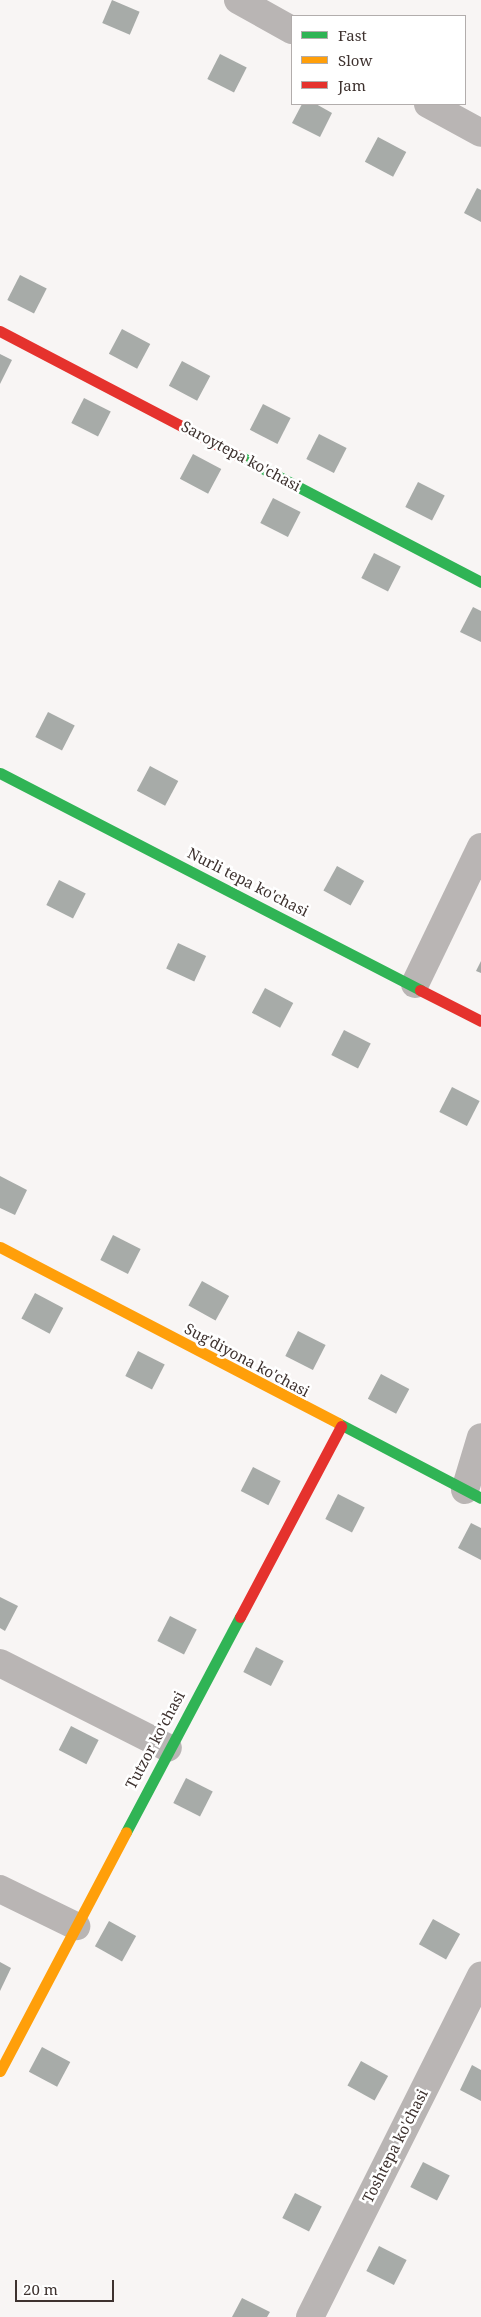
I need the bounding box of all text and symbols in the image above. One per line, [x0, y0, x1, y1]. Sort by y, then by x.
legend [291, 15, 466, 105]
text: Fast [338, 25, 367, 45]
text: Slow [338, 50, 372, 70]
text: Jam [338, 75, 366, 95]
street label: Saroytepa ko'chasi [178, 417, 304, 495]
street label: Nurli tepa ko'chasi [185, 844, 311, 920]
street label: Sug'diyona ko'chasi [181, 1319, 313, 1401]
street label: Tutzor ko'chasi [122, 1688, 188, 1792]
street label: Toshtepa ko'chasi [359, 2086, 431, 2206]
scale bar [18, 2270, 116, 2302]
text: 20 m [23, 2279, 58, 2299]

